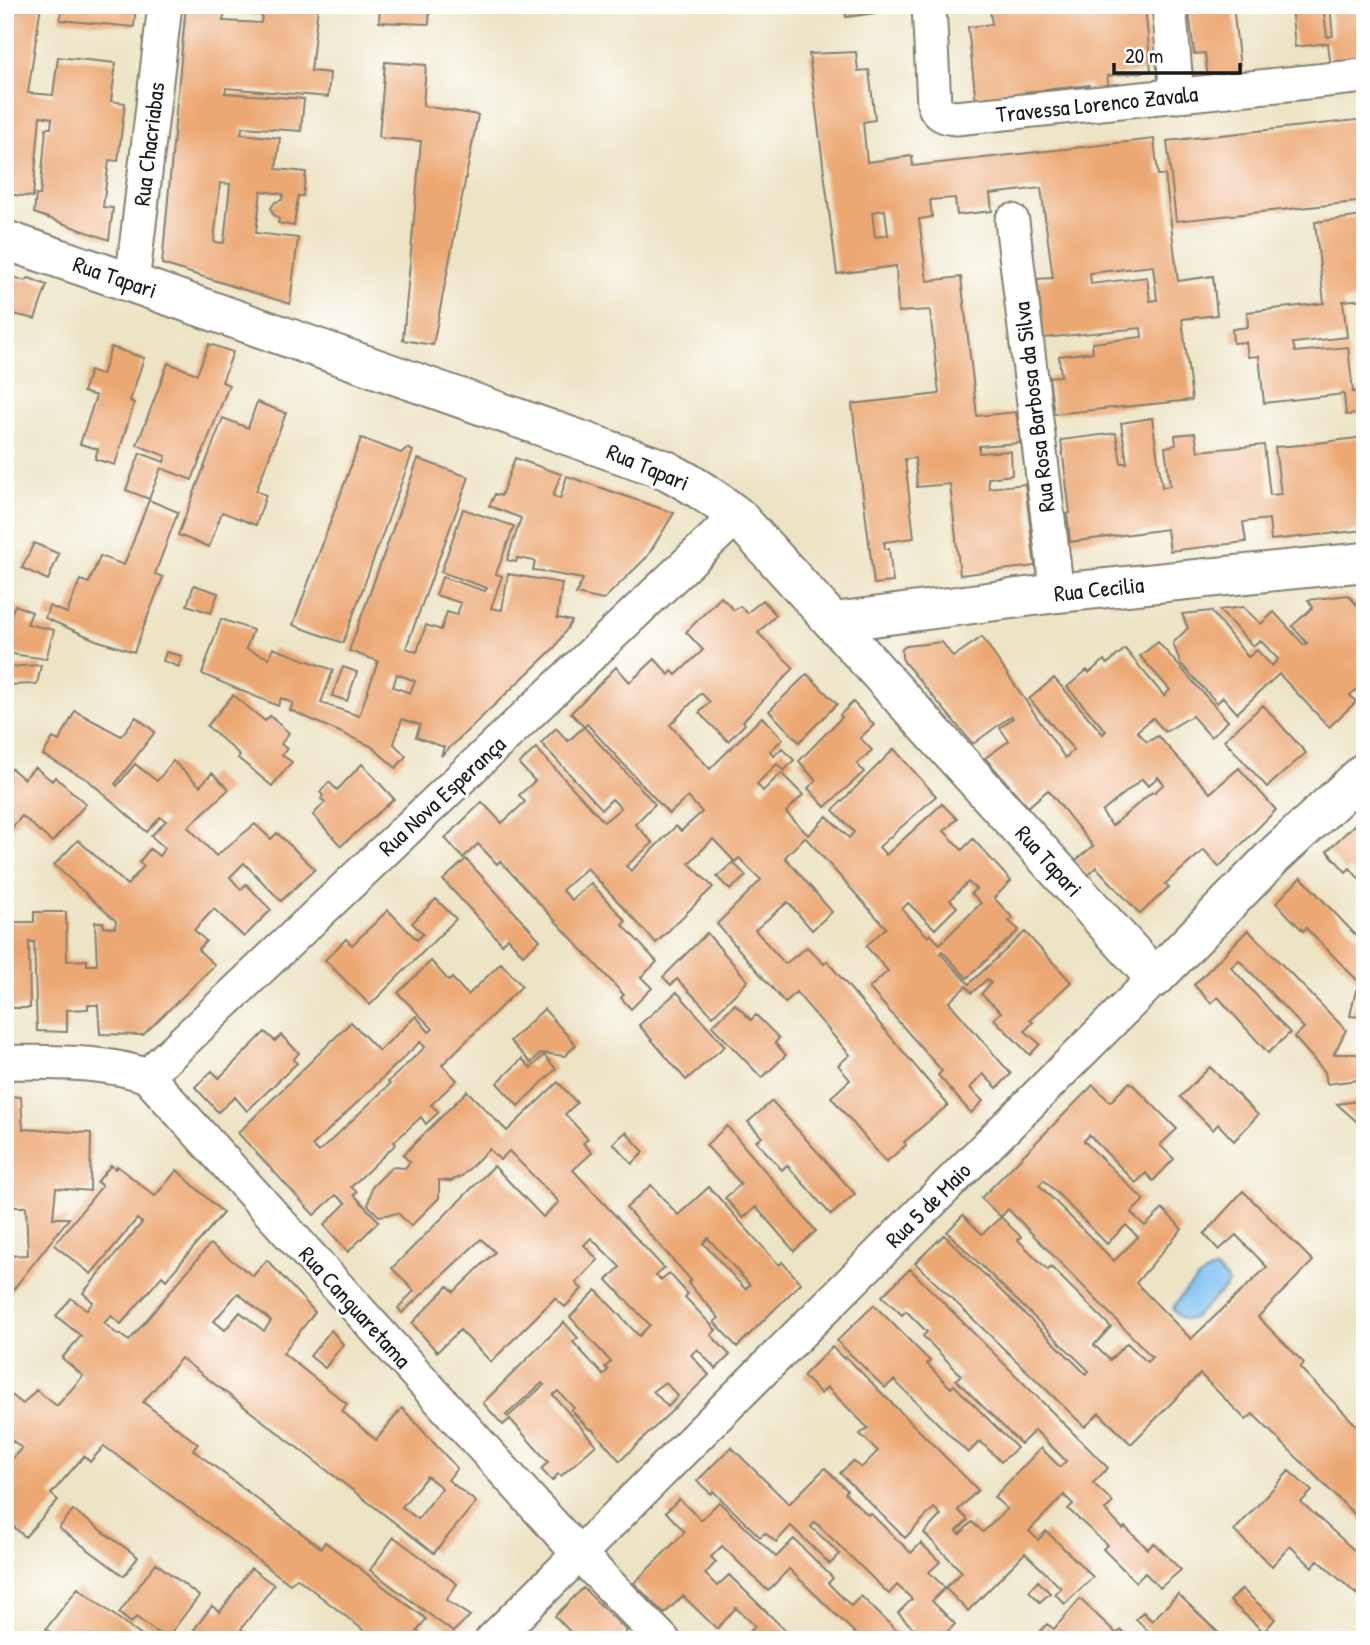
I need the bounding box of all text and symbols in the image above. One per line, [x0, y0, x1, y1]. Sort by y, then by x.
scale bar [1114, 32, 1240, 76]
text: 20 m [1125, 41, 1163, 70]
street label: Travessa Lorenco Zavala [995, 77, 1199, 130]
street label: Rua Chacriabas [126, 80, 171, 208]
street label: Rua Tapari [69, 248, 161, 305]
street label: Rua Rosa Barbosa da Silva [1005, 300, 1062, 514]
street label: Rua Tapari [602, 435, 694, 498]
street label: Rua Cecilia [1053, 568, 1145, 609]
street label: Rua Nova Esperança [371, 729, 512, 863]
street label: Rua Tapari [1009, 818, 1090, 903]
street label: Rua 5 de Maio [878, 1155, 977, 1254]
street label: Rua Canguaretama [292, 1239, 418, 1374]

